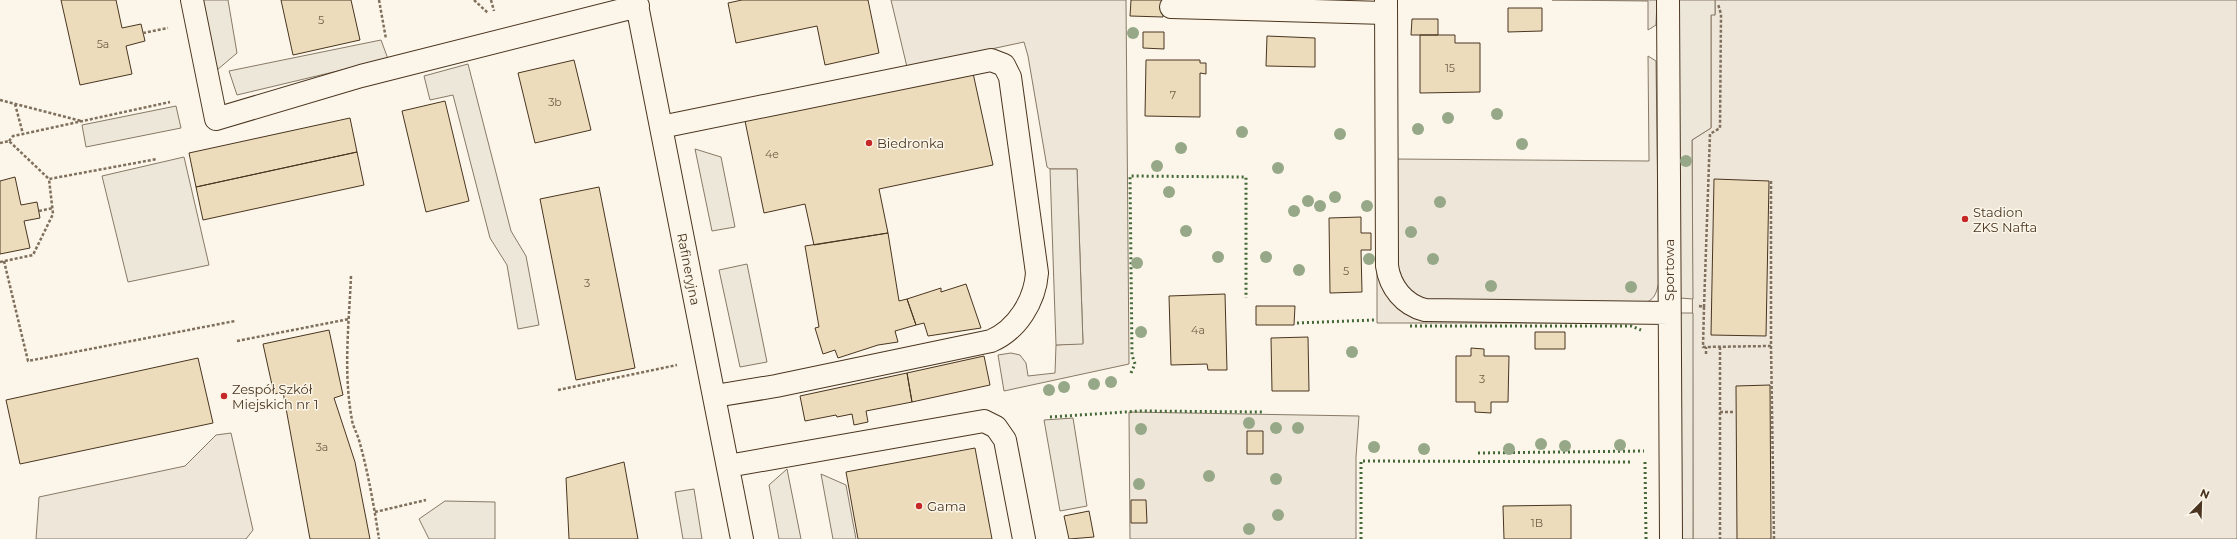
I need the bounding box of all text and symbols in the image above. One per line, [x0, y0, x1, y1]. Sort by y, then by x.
house number: 5 [318, 13, 324, 27]
house number: 5a [97, 37, 109, 51]
house number: 15 [1445, 61, 1455, 75]
house number: 7 [1170, 88, 1176, 102]
house number: 3b [548, 95, 562, 109]
place label: Biedronka [877, 135, 944, 151]
marker: Biedronka [864, 138, 874, 148]
house number: 4e [765, 147, 779, 161]
place label: Stadion ZKS Nafta [1973, 204, 2037, 235]
marker: Stadion ZKS Nafta [1960, 214, 1970, 224]
street label: Rafineryjna [674, 231, 704, 307]
street label: Sportowa [1661, 239, 1677, 301]
house number: 5 [1343, 264, 1349, 278]
house number: 3 [584, 276, 590, 290]
house number: 4a [1191, 323, 1205, 337]
house number: 3 [1479, 372, 1485, 386]
place label: Zespół Szkół Miejskich nr 1 [232, 381, 318, 412]
marker: Zespół Szkół Miejskich nr 1 [219, 391, 229, 401]
house number: 3a [316, 440, 328, 454]
north arrow [2181, 483, 2221, 523]
text: N [2198, 486, 2212, 502]
place label: Gama [927, 498, 966, 514]
marker: Gama [914, 501, 924, 511]
house number: 1B [1531, 516, 1543, 530]

